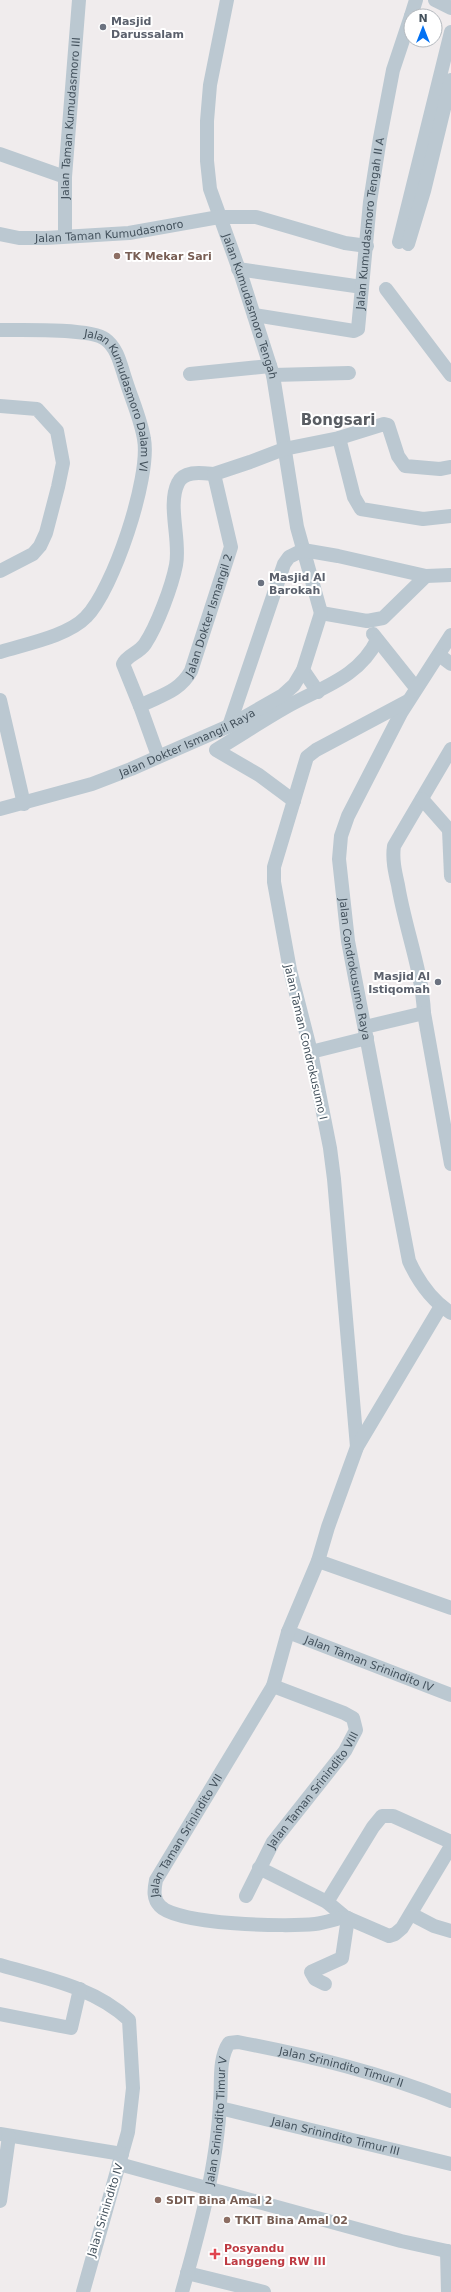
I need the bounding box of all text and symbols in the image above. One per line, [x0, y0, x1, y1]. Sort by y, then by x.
north arrow [403, 8, 443, 48]
text: N [418, 12, 428, 25]
place label: Masjid Darussalam [111, 15, 184, 41]
marker: Masjid Darussalam [98, 22, 108, 32]
street label: Jalan Taman Kumudasmoro III [59, 37, 83, 200]
street label: Jalan Kumudasmoro Tengah II A [354, 136, 387, 311]
street label: Jalan Taman Kumudasmoro [34, 217, 185, 245]
street label: Jalan Kumudasmoro Tengah [219, 231, 280, 380]
place label: TK Mekar Sari [125, 250, 212, 263]
marker: TK Mekar Sari [112, 251, 122, 261]
street label: Jalan Kumudasmoro Dalam VI [82, 327, 151, 472]
district label: Bongsari [301, 411, 375, 429]
street label: Jalan Dokter Ismangil 2 [183, 552, 235, 680]
place label: Masjid Al Barokah [269, 571, 325, 597]
marker: Masjid Al Barokah [256, 578, 266, 588]
street label: Jalan Dokter Ismangil Raya [116, 706, 258, 780]
street label: Jalan Condrokusumo Raya [336, 896, 373, 1041]
street label: Jalan Taman Condrokusumo I [281, 962, 330, 1121]
place label: Masjid Al Istiqomah [368, 970, 430, 996]
marker: Masjid Al Istiqomah [433, 977, 443, 987]
street label: Jalan Taman Srinindito IV [302, 1633, 436, 1695]
street label: Jalan Taman Srinindito VIII [264, 1729, 361, 1851]
street label: Jalan Taman Srinindito VII [148, 1772, 225, 1899]
street label: Jalan Srinindito Timur II [277, 2044, 405, 2090]
street label: Jalan Srinindito Timur V [203, 2055, 230, 2187]
street label: Jalan Srinindito Timur III [269, 2114, 401, 2158]
street label: Jalan Srinindito IV [85, 2161, 126, 2259]
place label: SDIT Bina Amal 2 [166, 2194, 272, 2207]
marker: SDIT Bina Amal 2 [153, 2195, 163, 2205]
place label: TKIT Bina Amal 02 [235, 2214, 348, 2227]
marker: TKIT Bina Amal 02 [222, 2215, 232, 2225]
place label: Posyandu Langgeng RW III [224, 2242, 326, 2268]
marker: Posyandu Langgeng RW III [209, 2248, 221, 2260]

